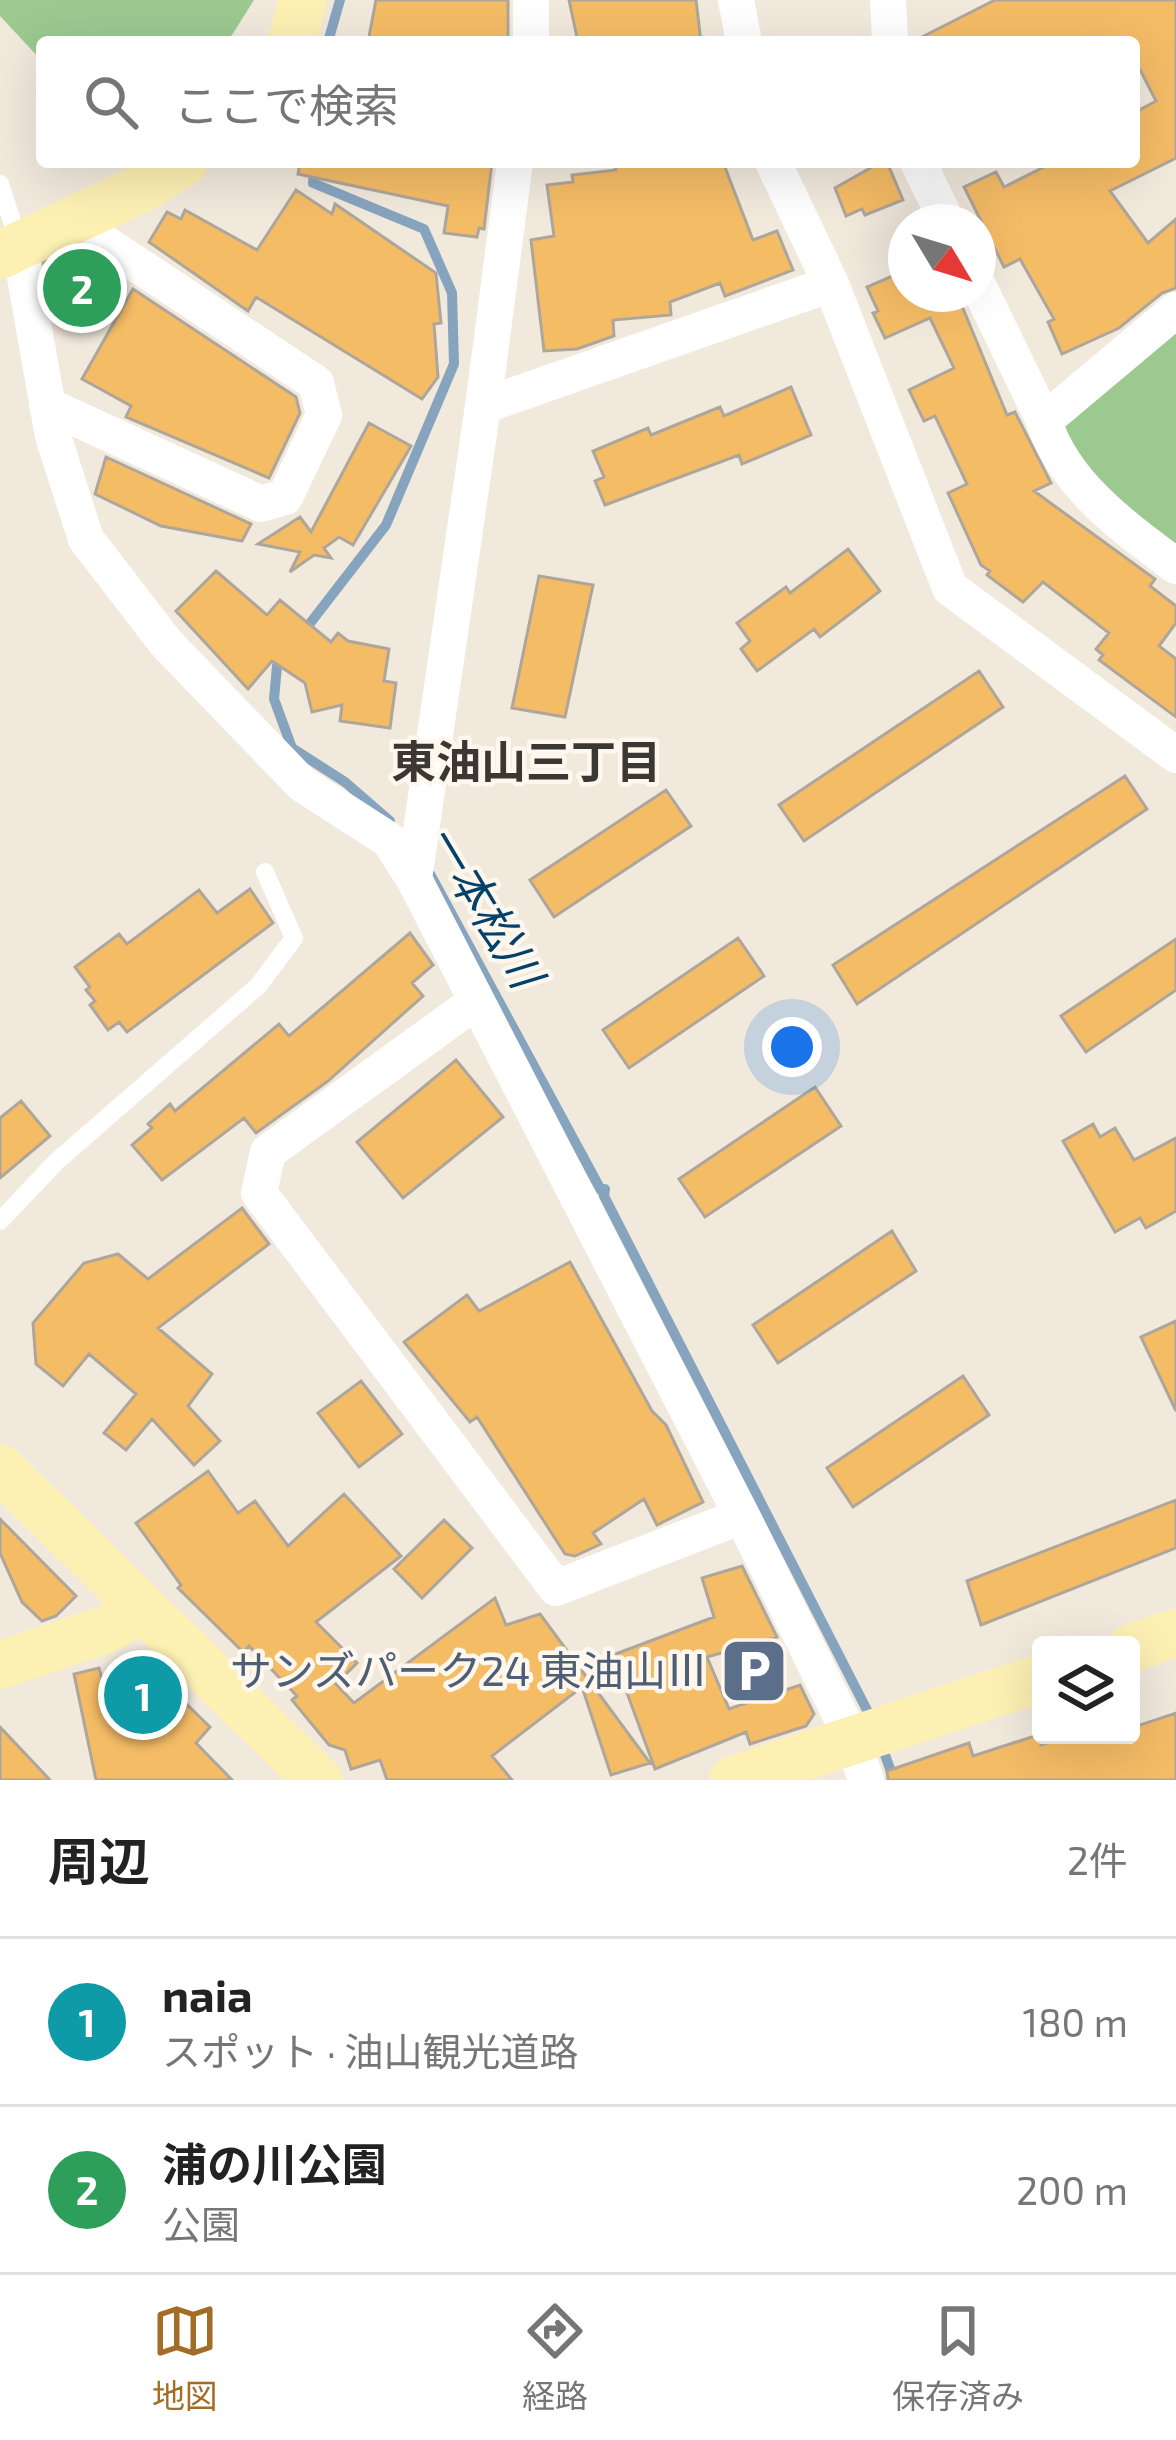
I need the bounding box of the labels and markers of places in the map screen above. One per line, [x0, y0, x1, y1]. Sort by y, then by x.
pin: 2 [43, 243, 121, 333]
parking icon: サンズパーク24 東油山Ⅲ [719, 1636, 789, 1706]
place label: サンズパーク24 東油山Ⅲ [230, 1644, 708, 1694]
pin: 1 [104, 1650, 182, 1740]

